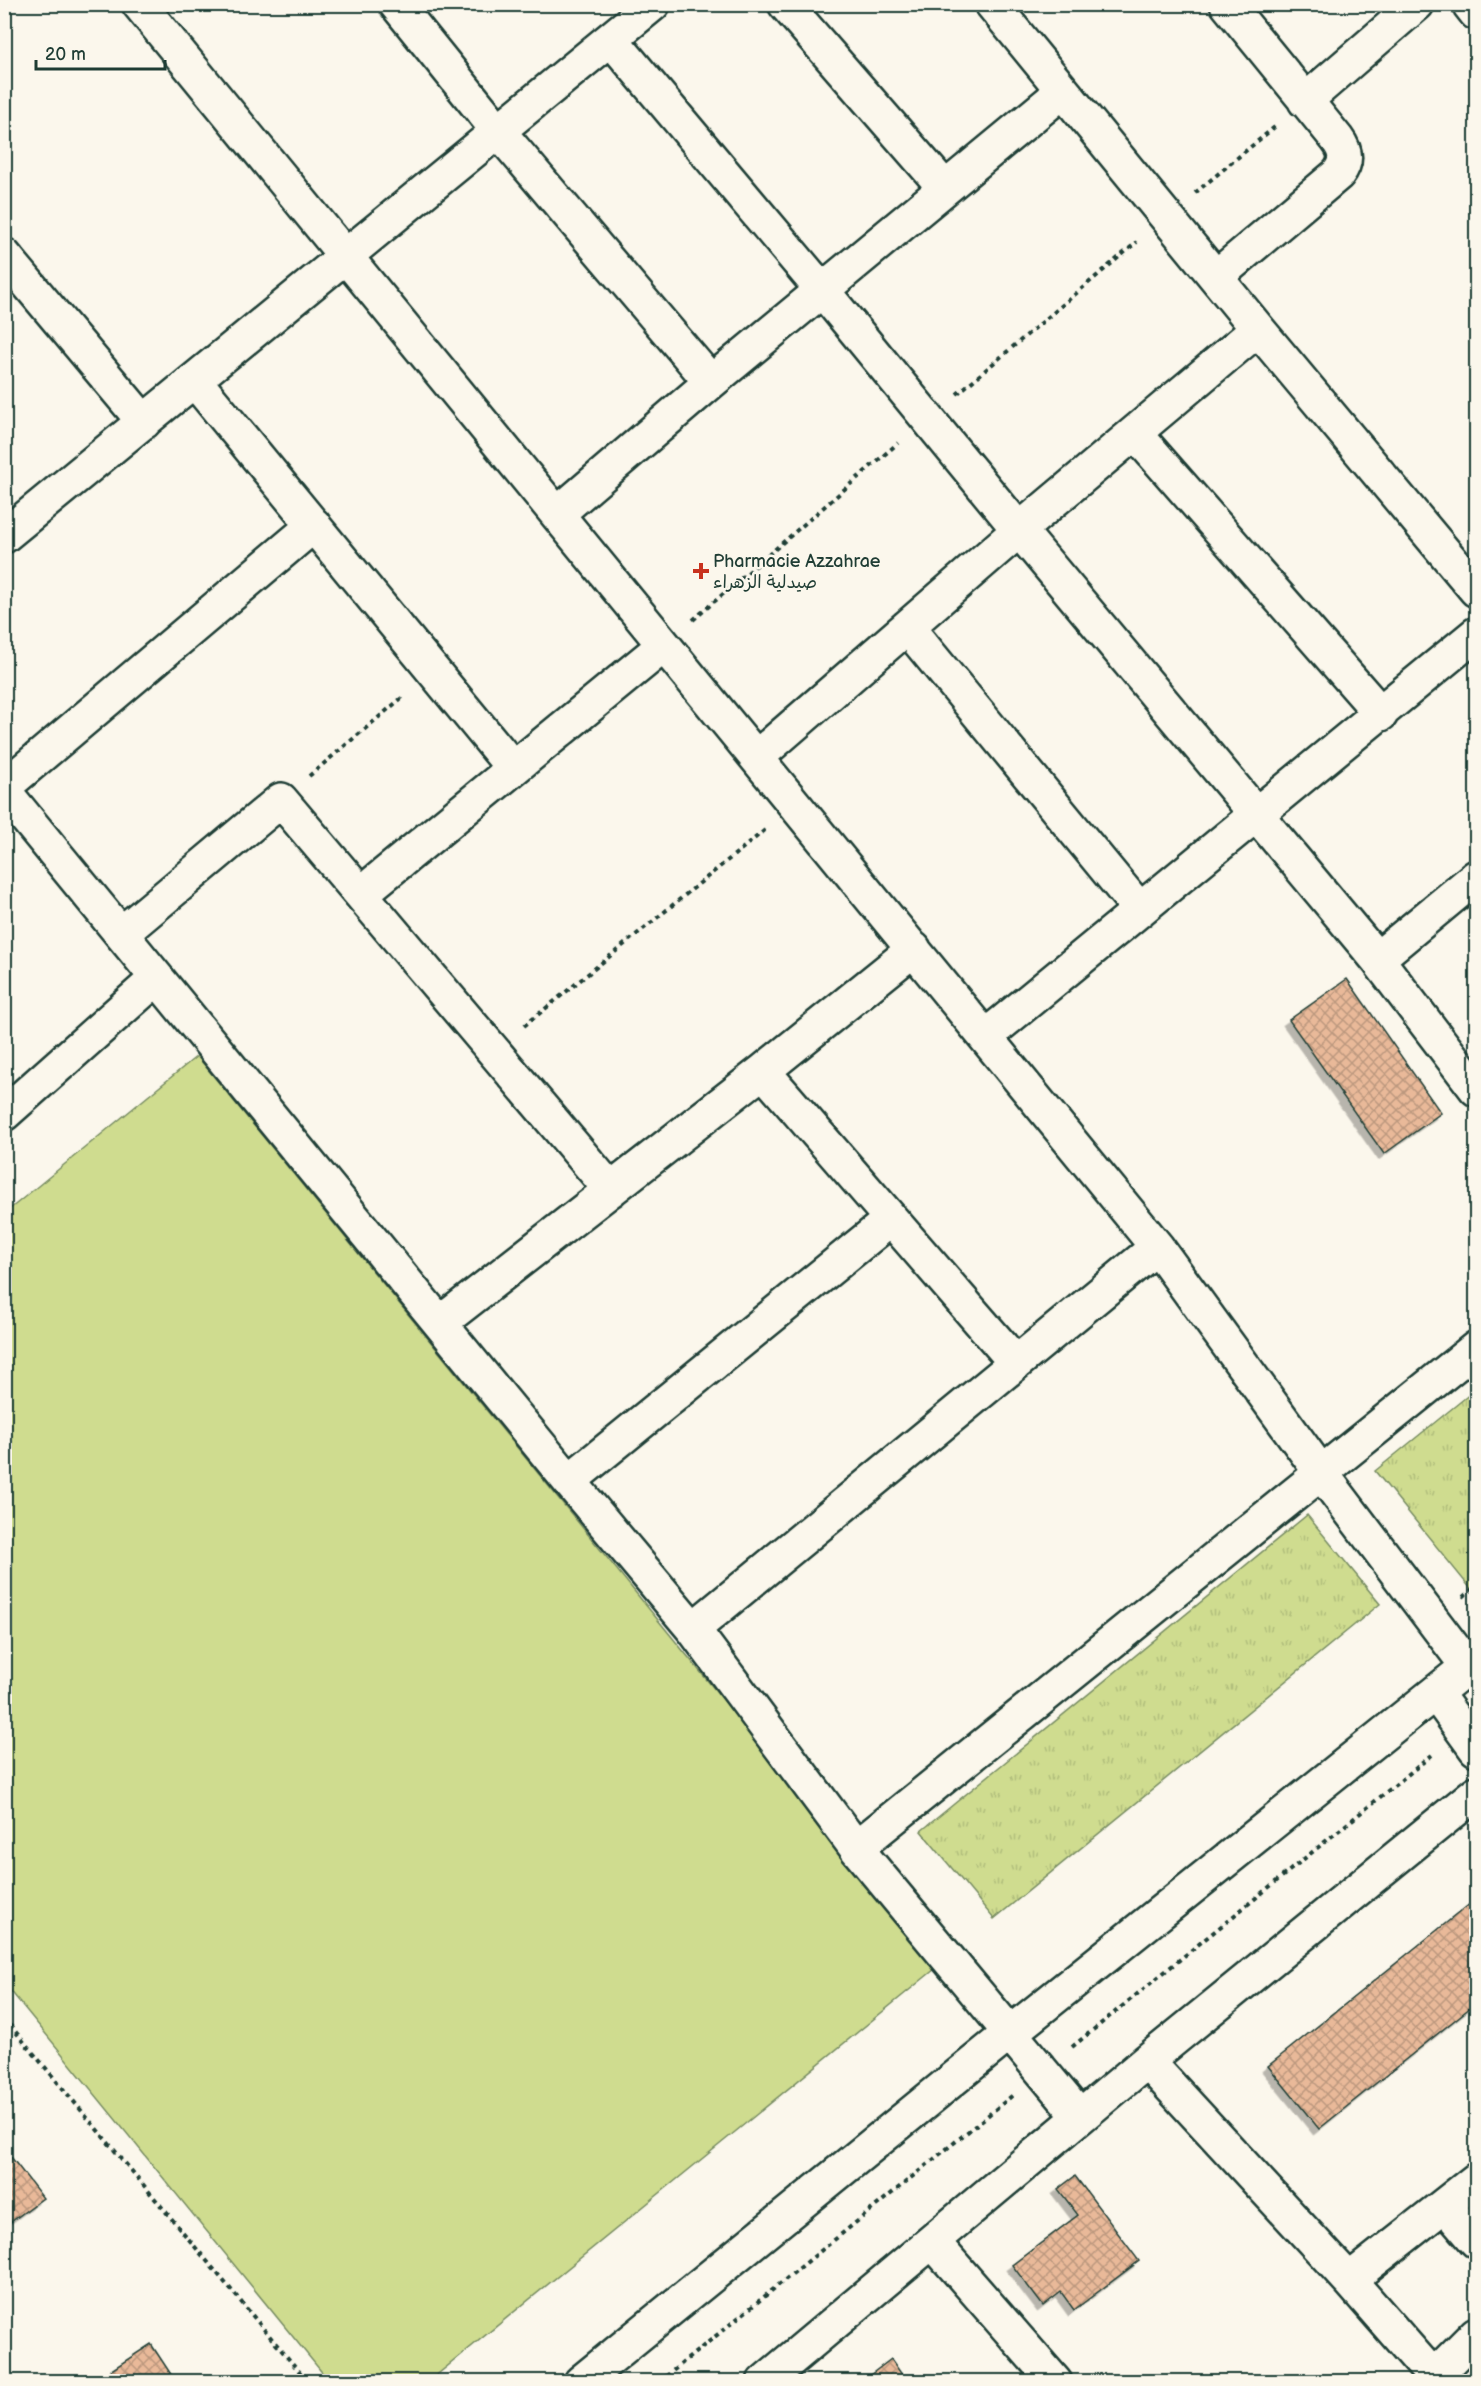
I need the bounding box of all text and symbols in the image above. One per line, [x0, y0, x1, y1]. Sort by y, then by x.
scale bar [36, 33, 165, 71]
text: 20 m [45, 44, 86, 65]
place label: Pharmacie Azzahrae صيدلية الزهراء [713, 551, 881, 593]
marker: Pharmacie Azzahrae صيدلية الزهراء [694, 564, 708, 578]

